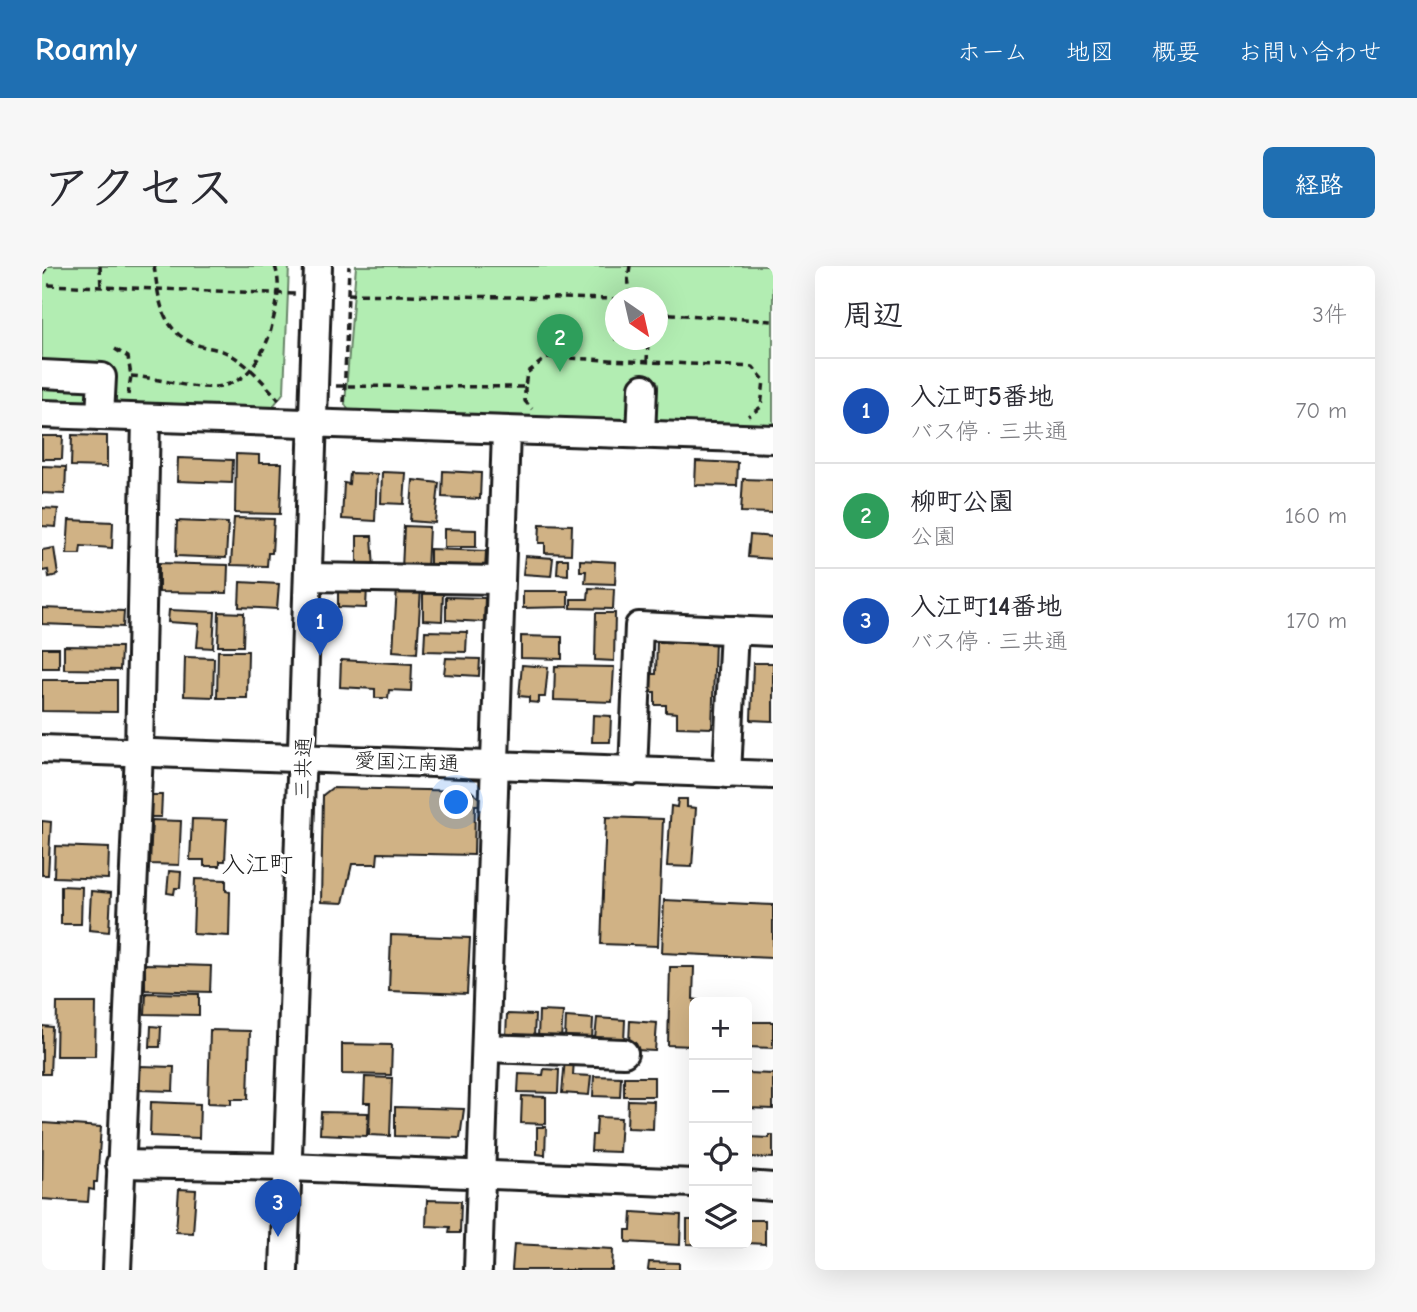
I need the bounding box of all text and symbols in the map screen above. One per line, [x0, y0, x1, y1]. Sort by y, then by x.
text: Roamly [35, 30, 137, 68]
text: ホーム [957, 38, 1028, 66]
text: 地図 [1066, 38, 1114, 66]
text: 概要 [1152, 38, 1200, 66]
text: お問い合わせ [1238, 38, 1382, 66]
button: 経路 [1263, 147, 1375, 218]
text: アクセス [42, 160, 235, 216]
north arrow [605, 287, 668, 350]
text: 周辺 [843, 298, 903, 333]
text: 3件 [1312, 301, 1347, 328]
pin: 2 [537, 314, 583, 372]
text: 入江町5番地 [910, 382, 1054, 412]
text: 1 [861, 397, 871, 424]
text: 70 m [1295, 397, 1347, 424]
text: バス停 · 三共通 [910, 418, 1067, 445]
text: 柳町公園 [910, 487, 1014, 517]
text: 2 [860, 502, 872, 529]
text: 160 m [1285, 502, 1347, 529]
text: 公園 [910, 523, 956, 550]
text: 入江町14番地 [910, 592, 1062, 622]
pin: 1 [297, 598, 343, 656]
text: 3 [860, 607, 872, 634]
text: 170 m [1286, 607, 1347, 634]
text: バス停 · 三共通 [910, 628, 1067, 655]
street label: 三共通 [290, 736, 316, 800]
street label: 愛国江南通 [354, 748, 460, 776]
your location [439, 785, 473, 819]
district label: 入江町 [221, 850, 293, 878]
map controls [689, 997, 752, 1249]
button: + [689, 997, 752, 1060]
button: − [689, 1060, 752, 1123]
button: locate [689, 1123, 752, 1186]
pin: 3 [255, 1179, 301, 1237]
button: layers [689, 1186, 752, 1249]

